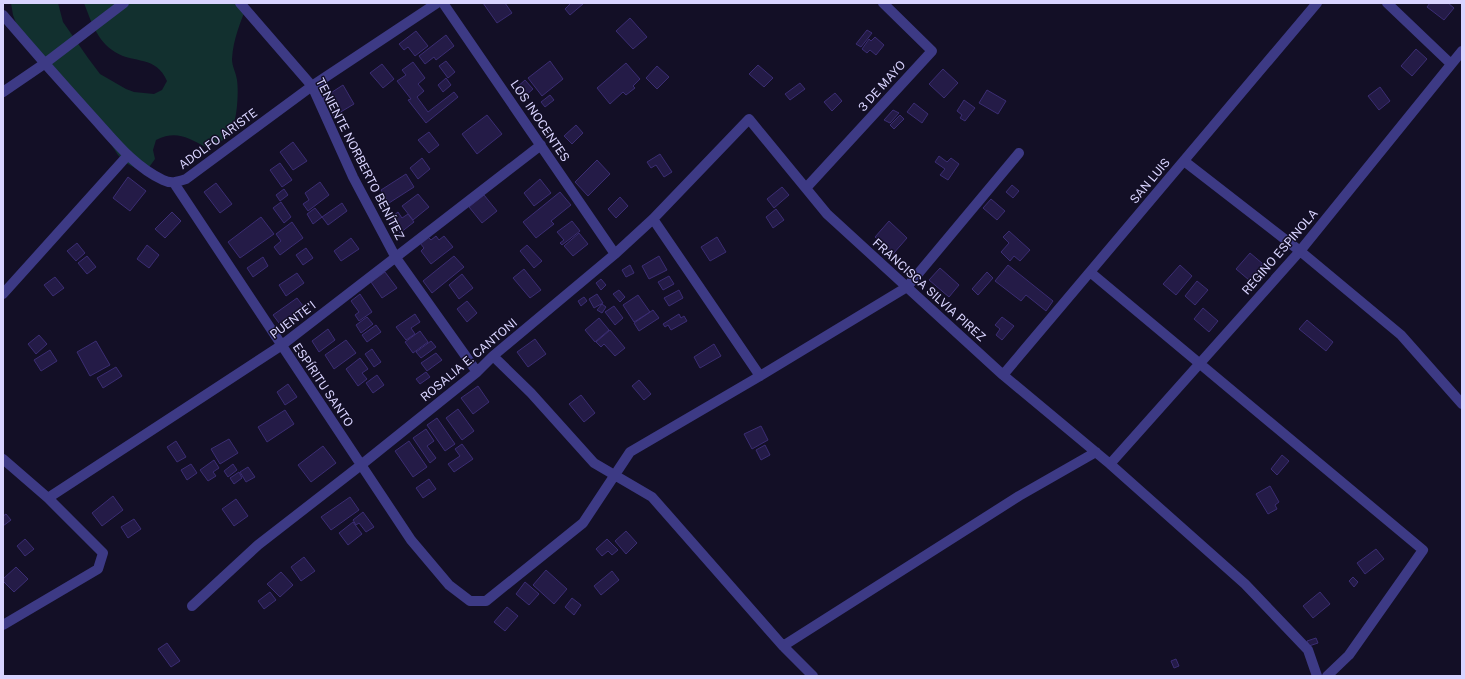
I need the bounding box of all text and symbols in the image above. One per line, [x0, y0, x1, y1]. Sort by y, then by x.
street label: 3 DE MAYO [856, 58, 908, 114]
street label: TENIENTE NORBERTO BENÍTEZ [313, 76, 407, 243]
street label: LOS INOCENTES [508, 78, 572, 164]
street label: ADOLFO ARISTE [176, 106, 260, 172]
street label: SAN LUIS [1127, 156, 1173, 206]
street label: REGINO ESPINOLA [1239, 206, 1321, 298]
street label: FRANCISCA SILVIA PIREZ [870, 236, 988, 344]
street label: PUENTE'I [267, 298, 319, 342]
street label: ROSALIA E. CANTONI [418, 316, 520, 404]
street label: ESPÍRITU SANTO [290, 341, 356, 430]

